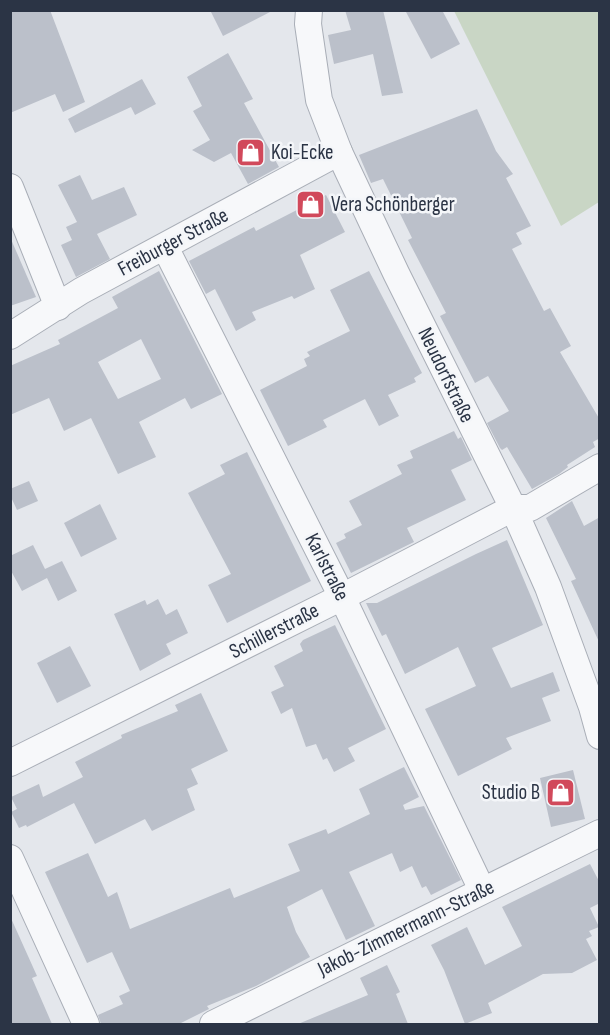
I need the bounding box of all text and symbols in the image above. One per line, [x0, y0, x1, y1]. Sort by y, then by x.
shop icon: Koi-Ecke [234, 136, 266, 168]
place label: Koi-Ecke [271, 140, 334, 165]
shop icon: Vera Schönberger [294, 188, 326, 220]
place label: Vera Schönberger [331, 192, 455, 217]
street label: Freiburger Straße [114, 202, 232, 282]
street label: Neudorfstraße [412, 323, 480, 427]
street label: Karlstraße [299, 529, 355, 605]
street label: Schillerstraße [225, 598, 323, 664]
shop icon: Studio B [545, 776, 577, 808]
place label: Studio B [482, 780, 540, 805]
street label: Jakob-Zimmermann-Straße [313, 874, 498, 982]

